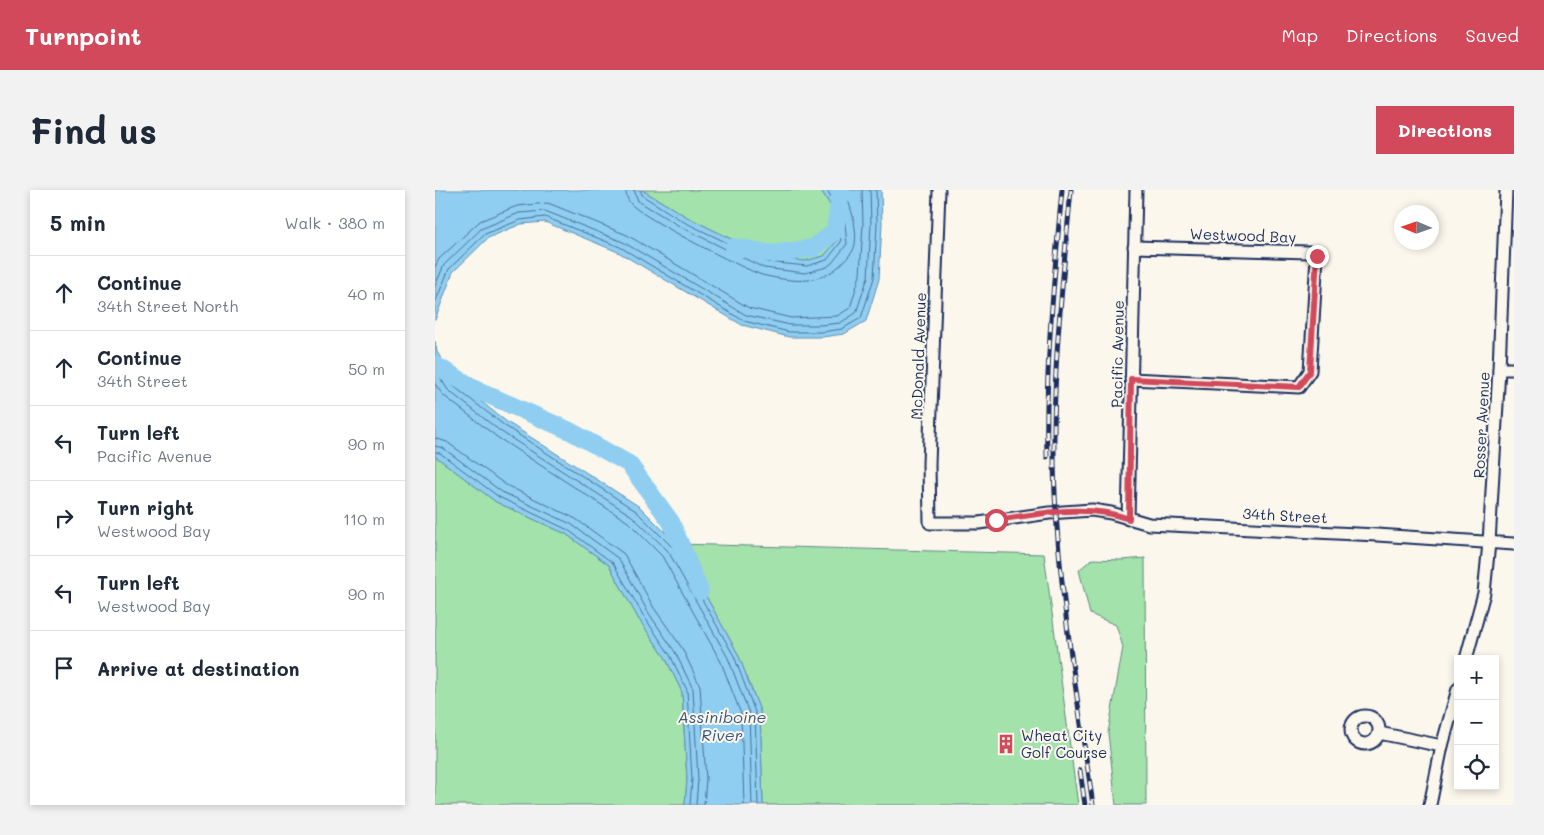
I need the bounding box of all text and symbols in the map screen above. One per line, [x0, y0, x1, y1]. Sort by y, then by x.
text: Turnpoint [25, 20, 141, 51]
text: Map [1281, 23, 1318, 47]
text: Directions [1346, 23, 1438, 47]
text: Saved [1466, 23, 1519, 47]
button: Directions [1376, 106, 1514, 154]
text: Find us [30, 107, 157, 153]
north arrow [1394, 205, 1439, 250]
text: 5 min [50, 209, 106, 236]
text: Walk · 380 m [284, 212, 385, 233]
street label: Westwood Bay [1189, 223, 1297, 247]
route end [1306, 245, 1329, 268]
text: Continue [97, 270, 182, 295]
icon: ahead [50, 279, 78, 307]
text: 40 m [348, 283, 385, 304]
street label: McDonald Avenue [906, 292, 930, 420]
text: 34th Street North [97, 295, 238, 316]
street label: Pacific Avenue [1106, 300, 1128, 408]
text: Continue [97, 345, 182, 370]
icon: ahead [50, 354, 78, 382]
text: 50 m [348, 358, 385, 379]
text: 34th Street [97, 370, 188, 391]
street label: Rosser Avenue [1468, 371, 1494, 479]
text: Turn left [97, 420, 180, 445]
icon: left [50, 429, 78, 457]
text: 90 m [348, 433, 385, 454]
text: Pacific Avenue [97, 445, 212, 466]
text: Turn right [97, 495, 194, 520]
street label: 34th Street [1242, 503, 1328, 527]
icon: right [50, 504, 78, 532]
text: 110 m [343, 508, 385, 529]
route start [985, 509, 1008, 532]
text: Westwood Bay [97, 520, 211, 541]
text: Turn left [97, 570, 180, 595]
icon: left [50, 579, 78, 607]
text: 90 m [348, 583, 385, 604]
text: Westwood Bay [97, 595, 211, 616]
icon: arrive [50, 654, 78, 682]
map controls [1454, 655, 1499, 790]
button: + [1454, 655, 1499, 700]
text: Arrive at destination [97, 656, 300, 681]
button: − [1454, 700, 1499, 745]
water label: Assiniboine River [678, 706, 766, 745]
place label: Wheat City Golf Course [1021, 725, 1107, 762]
building icon: Wheat City Golf Course [995, 733, 1017, 755]
button: locate [1454, 745, 1499, 790]

